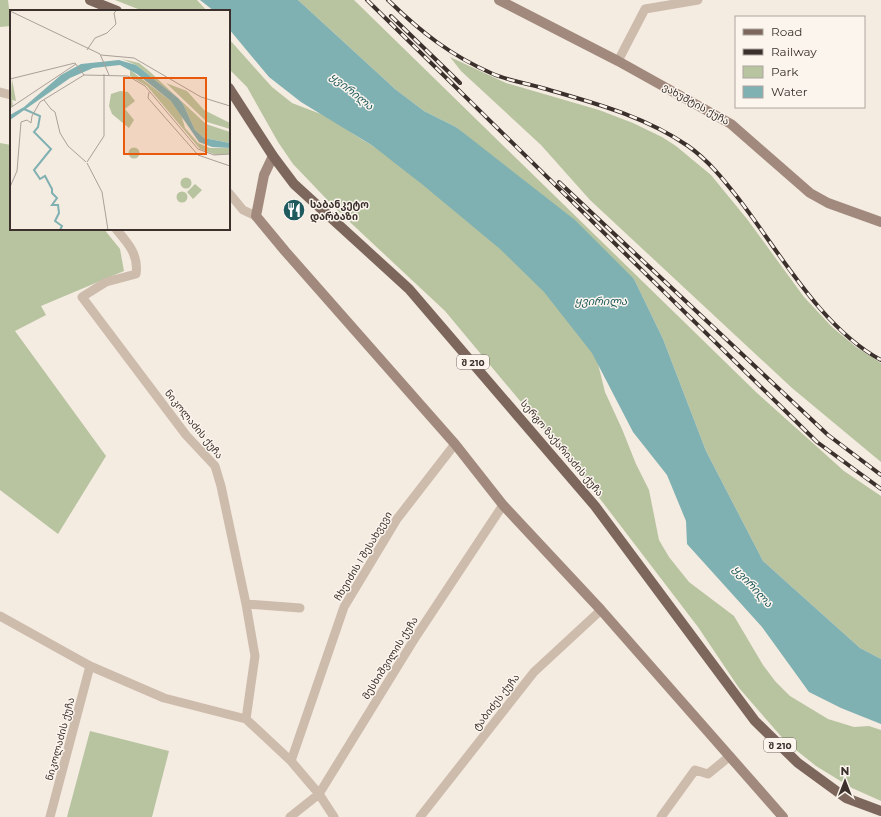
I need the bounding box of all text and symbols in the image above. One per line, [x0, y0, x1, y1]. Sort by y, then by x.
inset map [10, 10, 230, 230]
legend [735, 16, 865, 108]
text: Road [771, 24, 802, 39]
text: Railway [771, 44, 817, 59]
text: Park [771, 64, 799, 79]
water label: ყვირილა [327, 69, 377, 114]
street label: ვახუშტის ქუჩა [660, 80, 732, 128]
text: Water [771, 84, 808, 99]
restaurant icon: საბანკეტო დარბაზი [281, 197, 307, 223]
place label: საბანკეტო დარბაზი [310, 198, 369, 223]
water label: ყვირილა [575, 294, 628, 308]
road number: შ 210 [457, 355, 489, 369]
street label: ნიკოლაძის ქუჩა [162, 387, 226, 461]
street label: სერგო ზაქარიაძის ქუჩა [518, 397, 606, 499]
street label: ჩხეიძის I შესახვევი [331, 509, 395, 603]
water label: ყვირილა [730, 562, 777, 611]
street label: მესხიშვილის ქუჩა [359, 614, 421, 702]
street label: ტაბიძეს ქუჩა [470, 671, 522, 733]
street label: ნიკოლაძის ქუჩა [43, 696, 77, 782]
road number: შ 210 [764, 738, 796, 752]
north arrow [825, 761, 865, 801]
text: N [841, 764, 849, 778]

